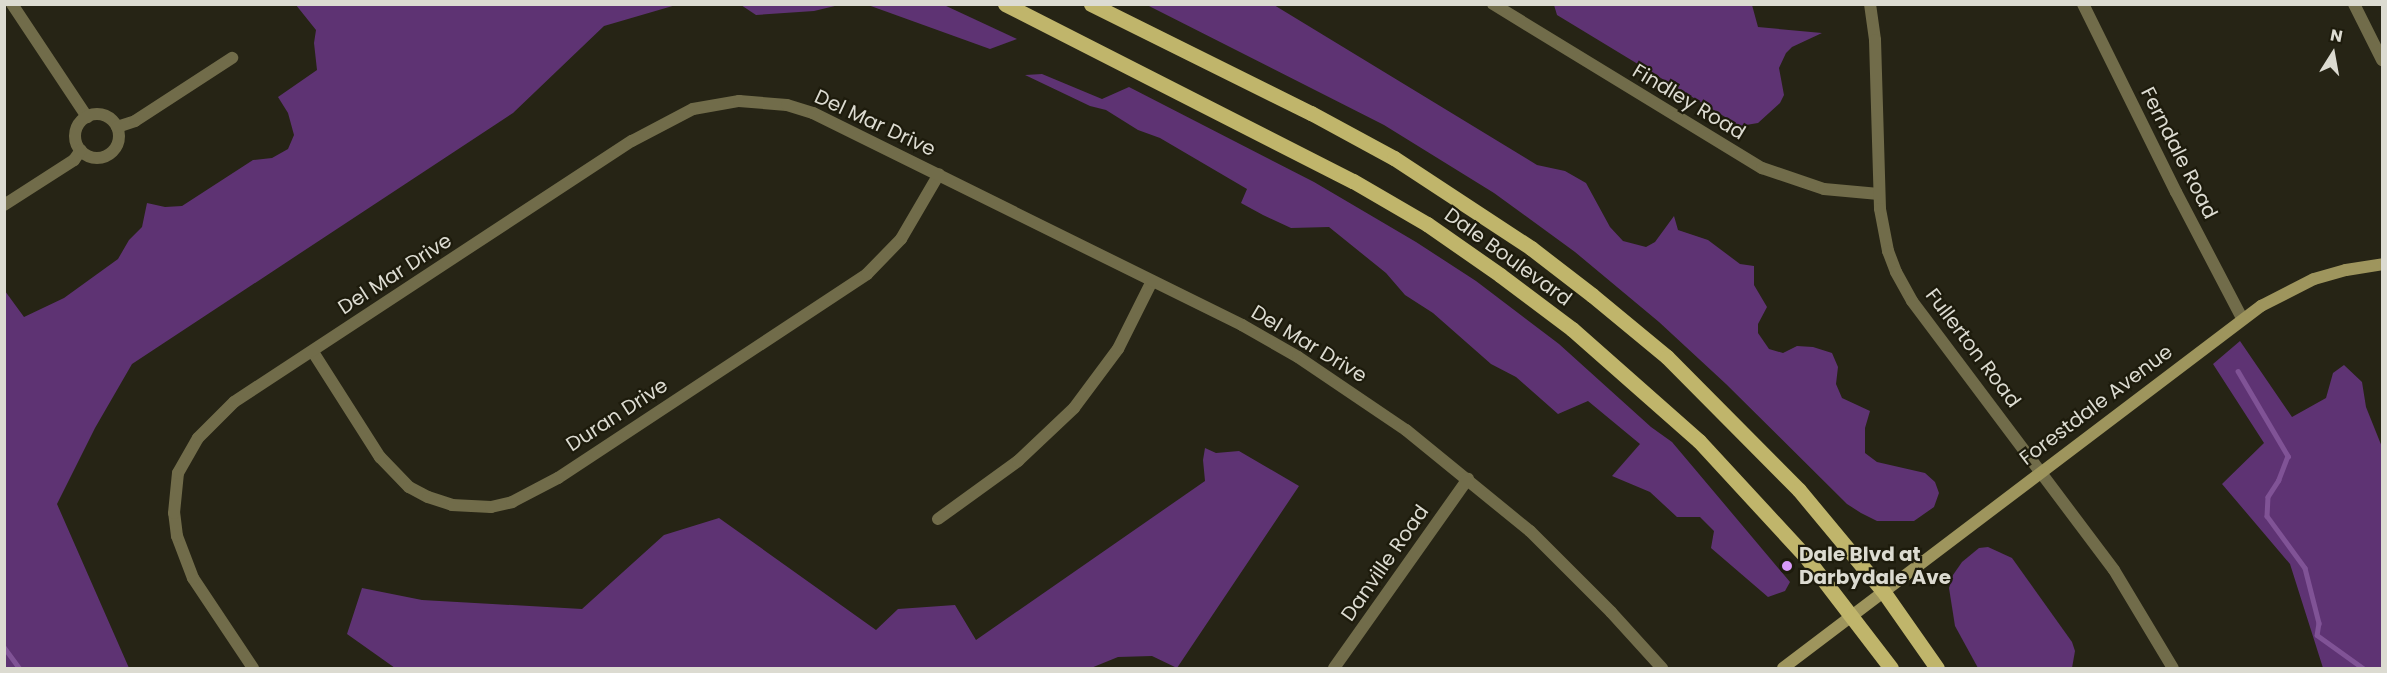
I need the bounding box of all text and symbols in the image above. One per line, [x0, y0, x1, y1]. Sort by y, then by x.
text: N [2328, 23, 2345, 48]
north arrow [2303, 24, 2363, 84]
street label: Findley Road [1628, 59, 1750, 145]
street label: Ferndale Road [2136, 83, 2222, 223]
street label: Del Mar Drive [811, 85, 939, 161]
street label: Dale Boulevard [1440, 203, 1576, 311]
street label: Del Mar Drive [334, 228, 456, 320]
street label: Fullerton Road [1920, 284, 2026, 412]
street label: Del Mar Drive [1247, 300, 1371, 388]
street label: Forestdale Avenue [2015, 340, 2177, 470]
street label: Duran Drive [562, 373, 672, 457]
street label: Danville Road [1336, 500, 1434, 626]
place label: Dale Blvd at Darbydale Ave [1799, 542, 1951, 589]
marker: Dale Blvd at Darbydale Ave [1780, 559, 1794, 573]

